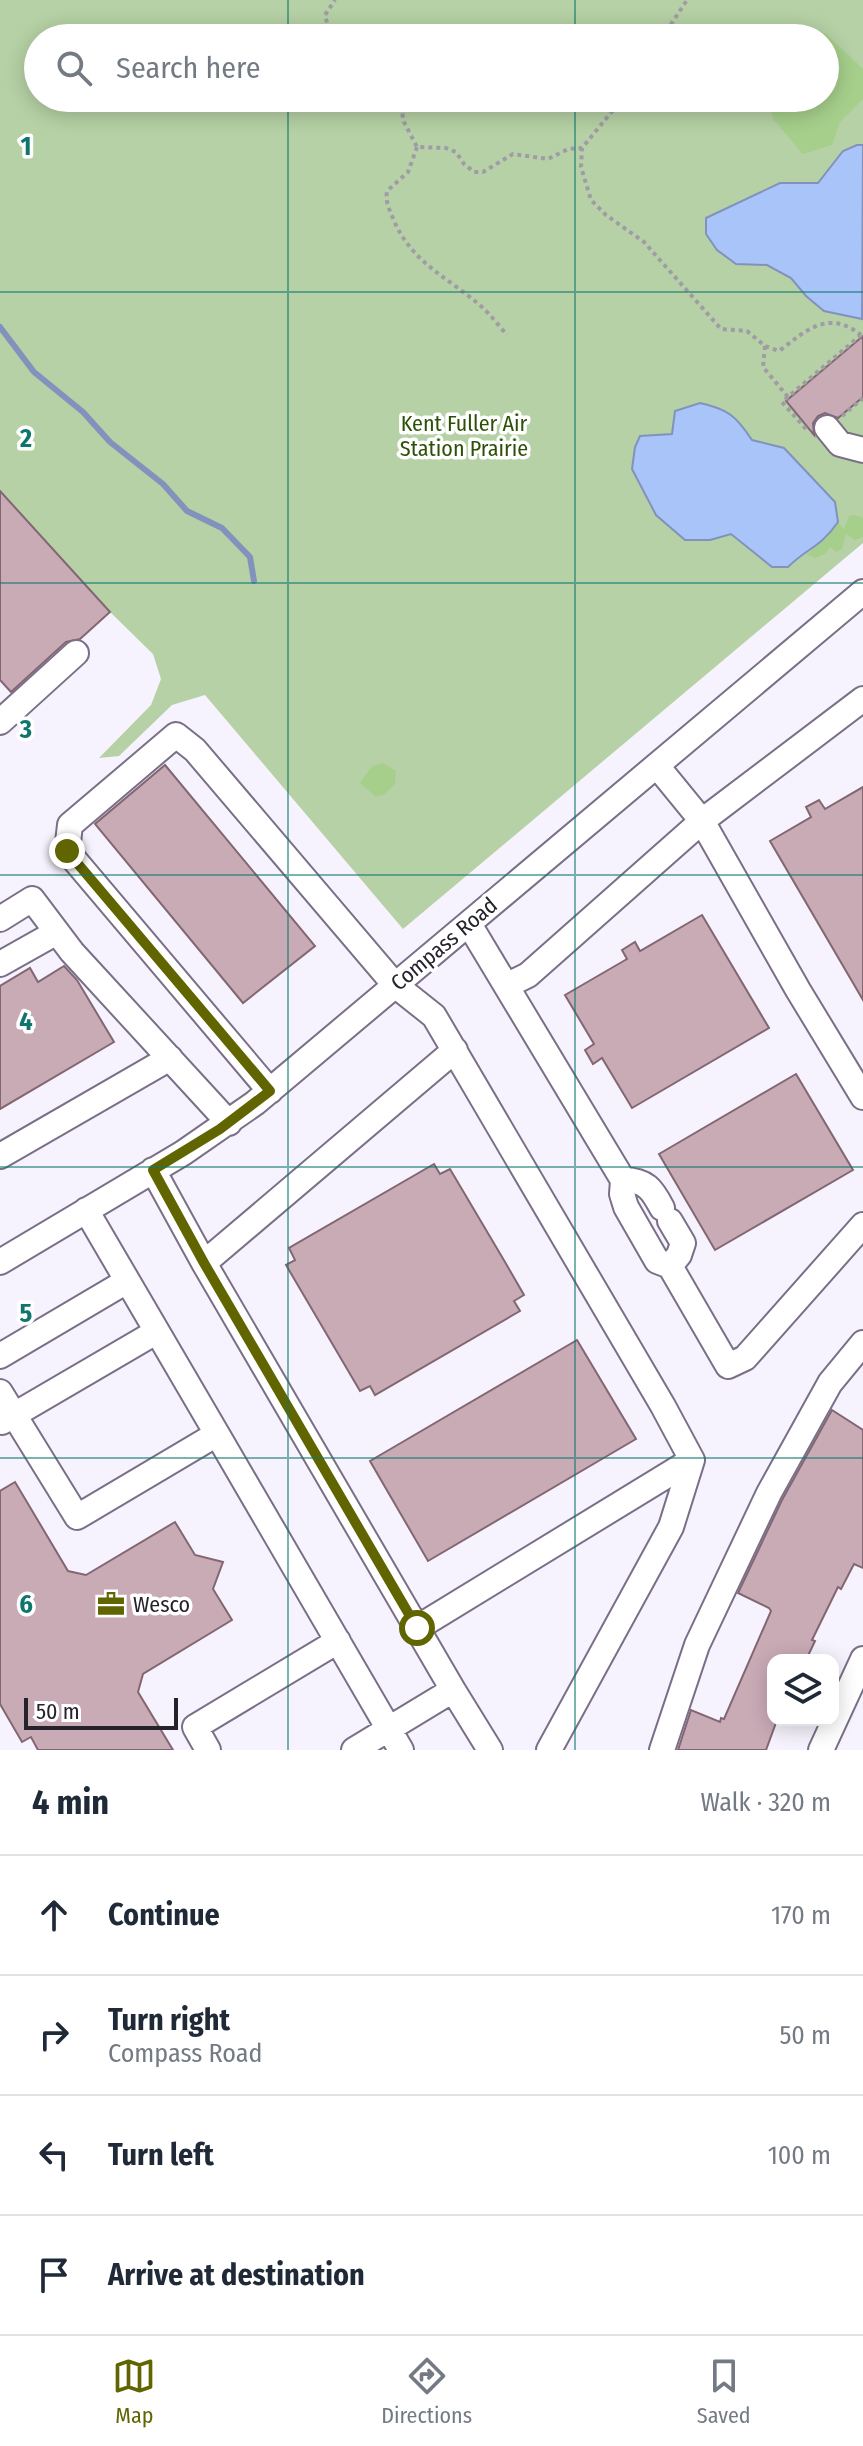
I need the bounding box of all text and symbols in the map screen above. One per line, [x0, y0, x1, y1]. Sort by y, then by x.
search box [24, 24, 839, 112]
icon: search [52, 46, 96, 90]
text: Search here [116, 50, 261, 86]
text: 1 [21, 131, 32, 162]
park label: Kent Fuller Air Station Prairie [400, 410, 528, 462]
text: 2 [19, 423, 32, 454]
text: 3 [19, 714, 32, 745]
route end [49, 833, 85, 869]
street label: Compass Road [385, 892, 503, 996]
text: 4 [19, 1006, 33, 1037]
text: 5 [20, 1298, 33, 1329]
text: 6 [19, 1589, 33, 1620]
office icon: Wesco [96, 1589, 126, 1619]
place label: Wesco [133, 1591, 190, 1618]
route start [399, 1610, 435, 1646]
map controls [767, 1654, 839, 1726]
button: layers [767, 1654, 839, 1726]
scale bar [24, 1694, 178, 1730]
text: 50 m [36, 1698, 80, 1725]
text: 4 min [32, 1782, 109, 1823]
text: Walk · 320 m [700, 1787, 831, 1818]
icon: ahead [32, 1893, 76, 1937]
text: Continue [108, 1897, 220, 1933]
text: 170 m [771, 1900, 831, 1931]
text: Turn right [108, 2002, 230, 2038]
icon: right [32, 2013, 76, 2057]
text: 50 m [779, 2020, 831, 2051]
text: Compass Road [108, 2038, 262, 2069]
icon: left [32, 2133, 76, 2177]
text: Turn left [108, 2137, 214, 2173]
text: 100 m [768, 2140, 831, 2171]
icon: arrive [32, 2253, 76, 2297]
text: Arrive at destination [108, 2257, 365, 2293]
tab: Map [112, 2354, 156, 2429]
tab: Directions [381, 2354, 472, 2429]
tab: Saved [697, 2354, 751, 2429]

